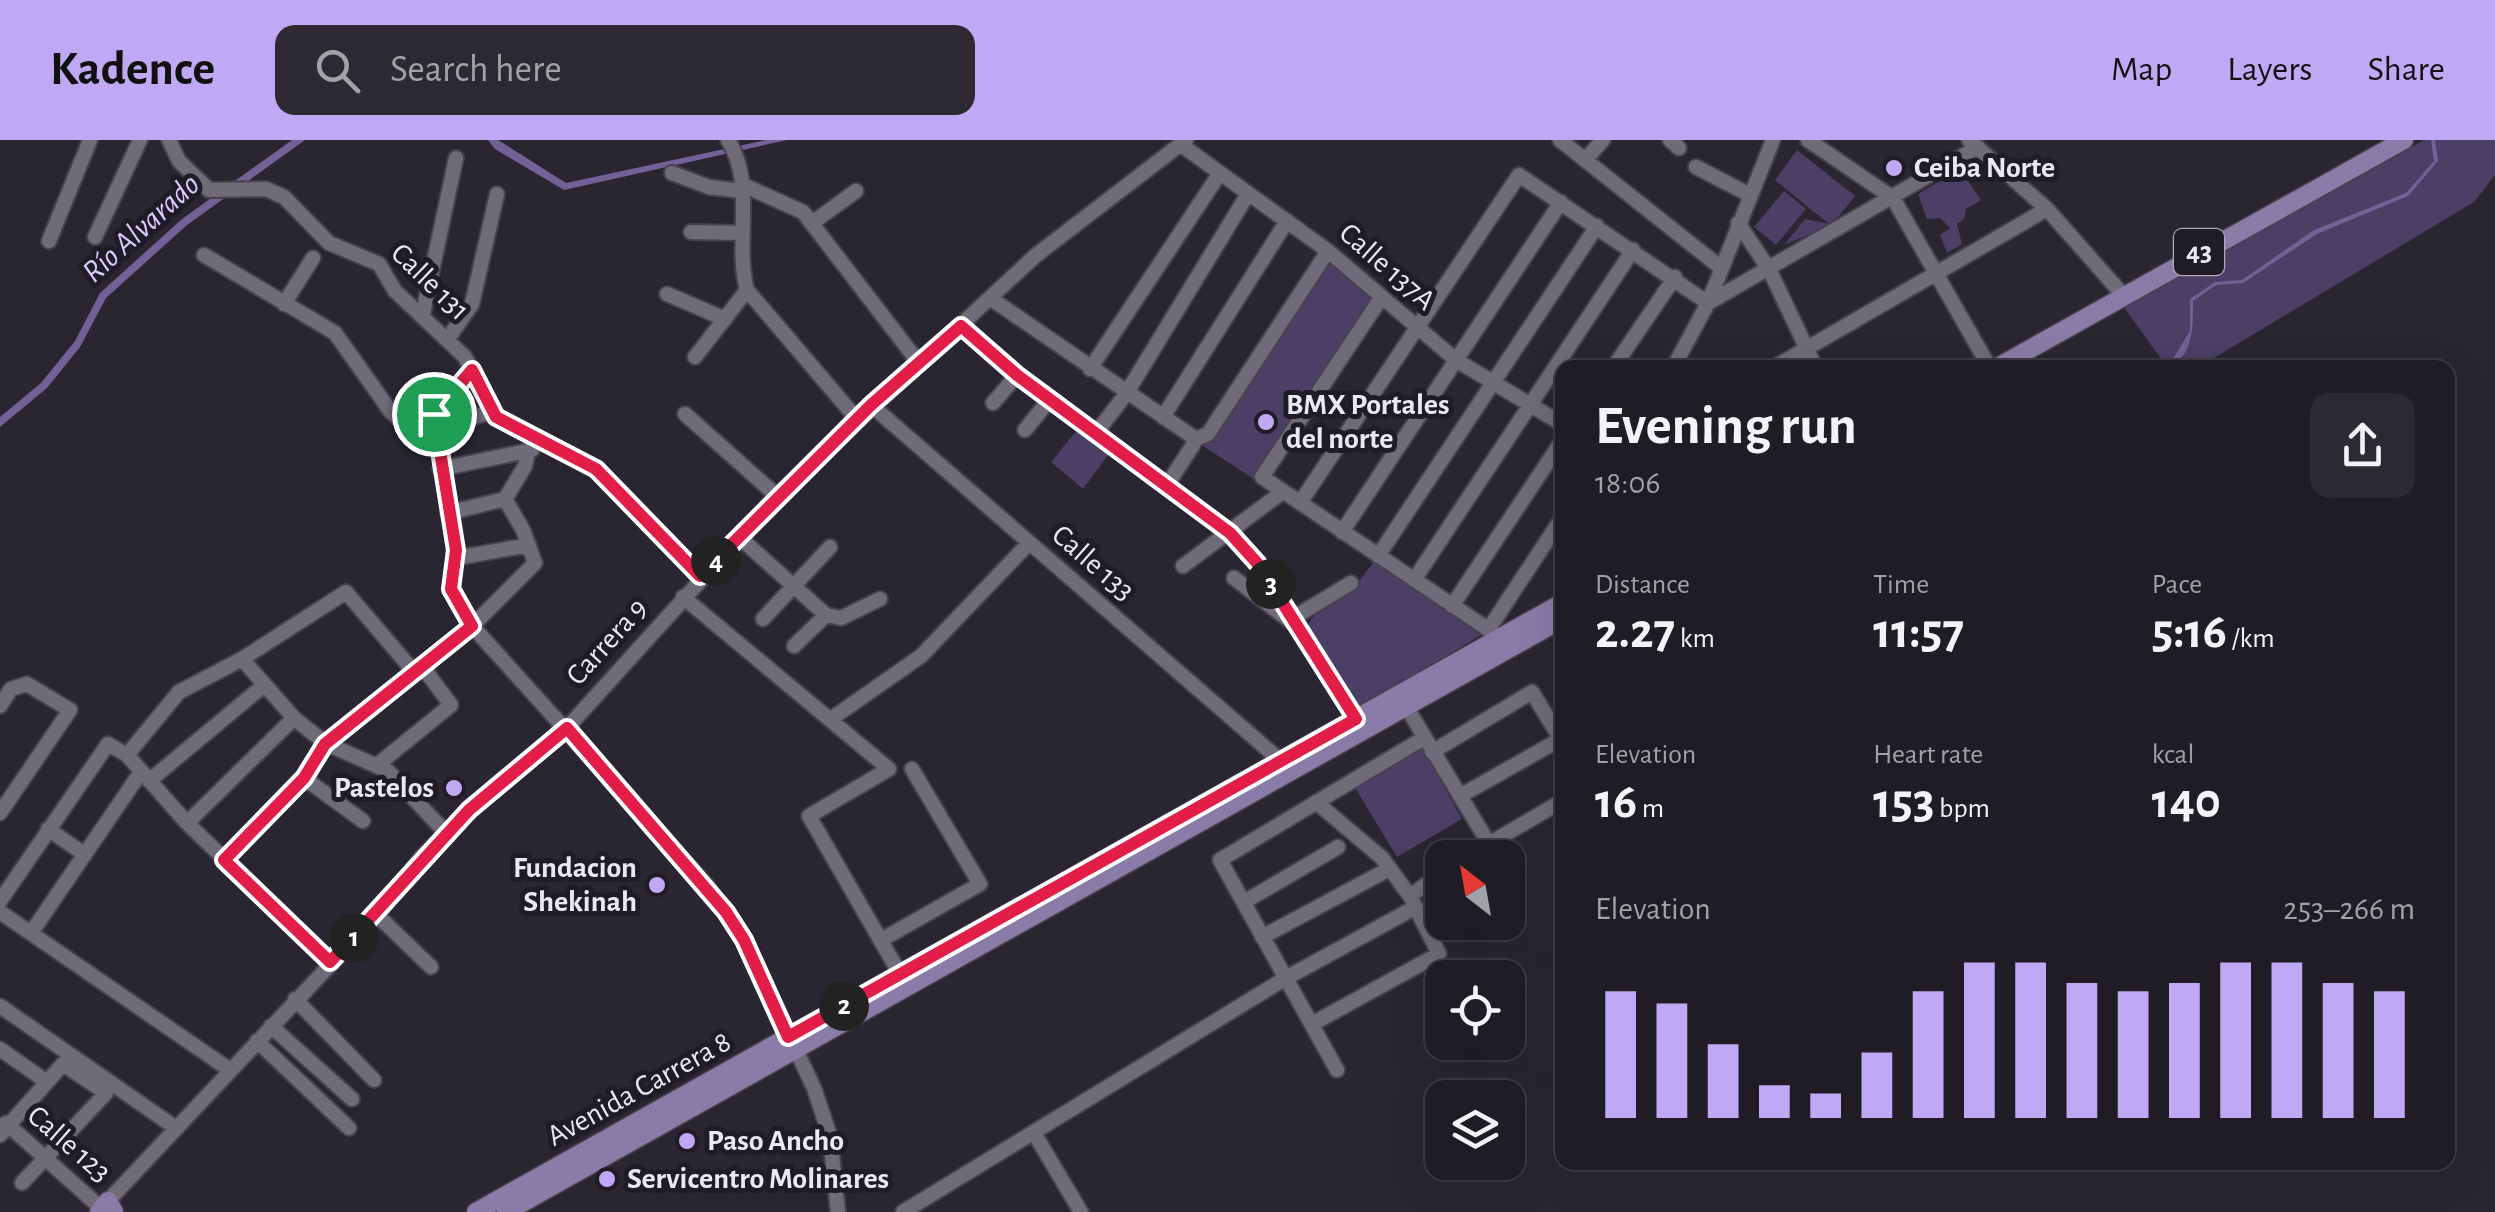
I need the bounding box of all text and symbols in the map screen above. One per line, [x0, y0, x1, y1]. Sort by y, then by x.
search box [275, 25, 975, 115]
icon: search [310, 43, 365, 98]
text: Kadence [50, 46, 215, 94]
text: Search here [390, 51, 562, 89]
text: Map [2111, 52, 2172, 87]
text: Layers [2227, 52, 2312, 87]
text: Share [2367, 52, 2445, 87]
place label: Ceiba Norte [1914, 153, 2055, 183]
marker: Ceiba Norte [1883, 157, 1905, 179]
water label: Río Alvarado [76, 168, 206, 288]
street label: Calle 137A [1334, 218, 1440, 316]
road number: 43 [2174, 229, 2224, 275]
street label: Calle 131 [385, 238, 475, 326]
pin [392, 372, 477, 457]
icon: arrive [407, 387, 462, 442]
place label: BMX Portales del norte [1286, 390, 1450, 454]
button: share [2310, 393, 2415, 498]
text: Evening run [1595, 399, 1857, 454]
marker: BMX Portales del norte [1255, 411, 1277, 433]
text: 18:06 [1595, 467, 1660, 499]
street label: Calle 133 [1046, 519, 1140, 607]
pin: 4 [691, 536, 741, 586]
text: 4 [709, 547, 723, 575]
pin: 3 [1246, 559, 1296, 609]
text: 3 [1265, 570, 1277, 598]
text: Distance [1595, 571, 1690, 599]
text: Time [1873, 571, 1929, 599]
text: Pace [2152, 571, 2202, 599]
street label: Carrera 9 [561, 593, 653, 691]
text: 2.27 [1595, 607, 1675, 657]
text: 11:57 [1873, 607, 1964, 657]
text: 5:16 [2152, 607, 2227, 657]
text: km [1675, 625, 1715, 653]
text: /km [2227, 625, 2275, 653]
text: Elevation [1595, 741, 1696, 769]
text: Heart rate [1873, 741, 1983, 769]
text: kcal [2152, 741, 2194, 769]
place label: Pastelos [334, 773, 434, 803]
marker: Pastelos [443, 777, 465, 799]
text: 16 [1595, 777, 1637, 827]
text: 153 [1873, 777, 1934, 827]
text: 140 [2152, 777, 2221, 827]
text: m [1637, 795, 1664, 823]
text: bpm [1934, 795, 1990, 823]
north arrow [1425, 840, 1525, 940]
map controls [1425, 840, 1525, 1180]
place label: Fundacion Shekinah [513, 853, 637, 917]
marker: Fundacion Shekinah [646, 874, 668, 896]
text: Elevation [1595, 893, 1711, 925]
text: 253–266 m [2283, 893, 2415, 925]
pin: 1 [329, 913, 379, 963]
text: 1 [349, 924, 359, 952]
button: locate [1425, 960, 1525, 1060]
pin: 2 [819, 981, 869, 1031]
text: 2 [837, 992, 851, 1020]
street label: Avenida Carrera 8 [542, 1026, 736, 1152]
button: layers [1425, 1080, 1525, 1180]
street label: Calle 123 [22, 1100, 116, 1188]
place label: Paso Ancho [707, 1126, 844, 1156]
marker: Paso Ancho [676, 1130, 698, 1152]
place label: Servicentro Molinares [627, 1164, 889, 1194]
marker: Servicentro Molinares [596, 1168, 618, 1190]

